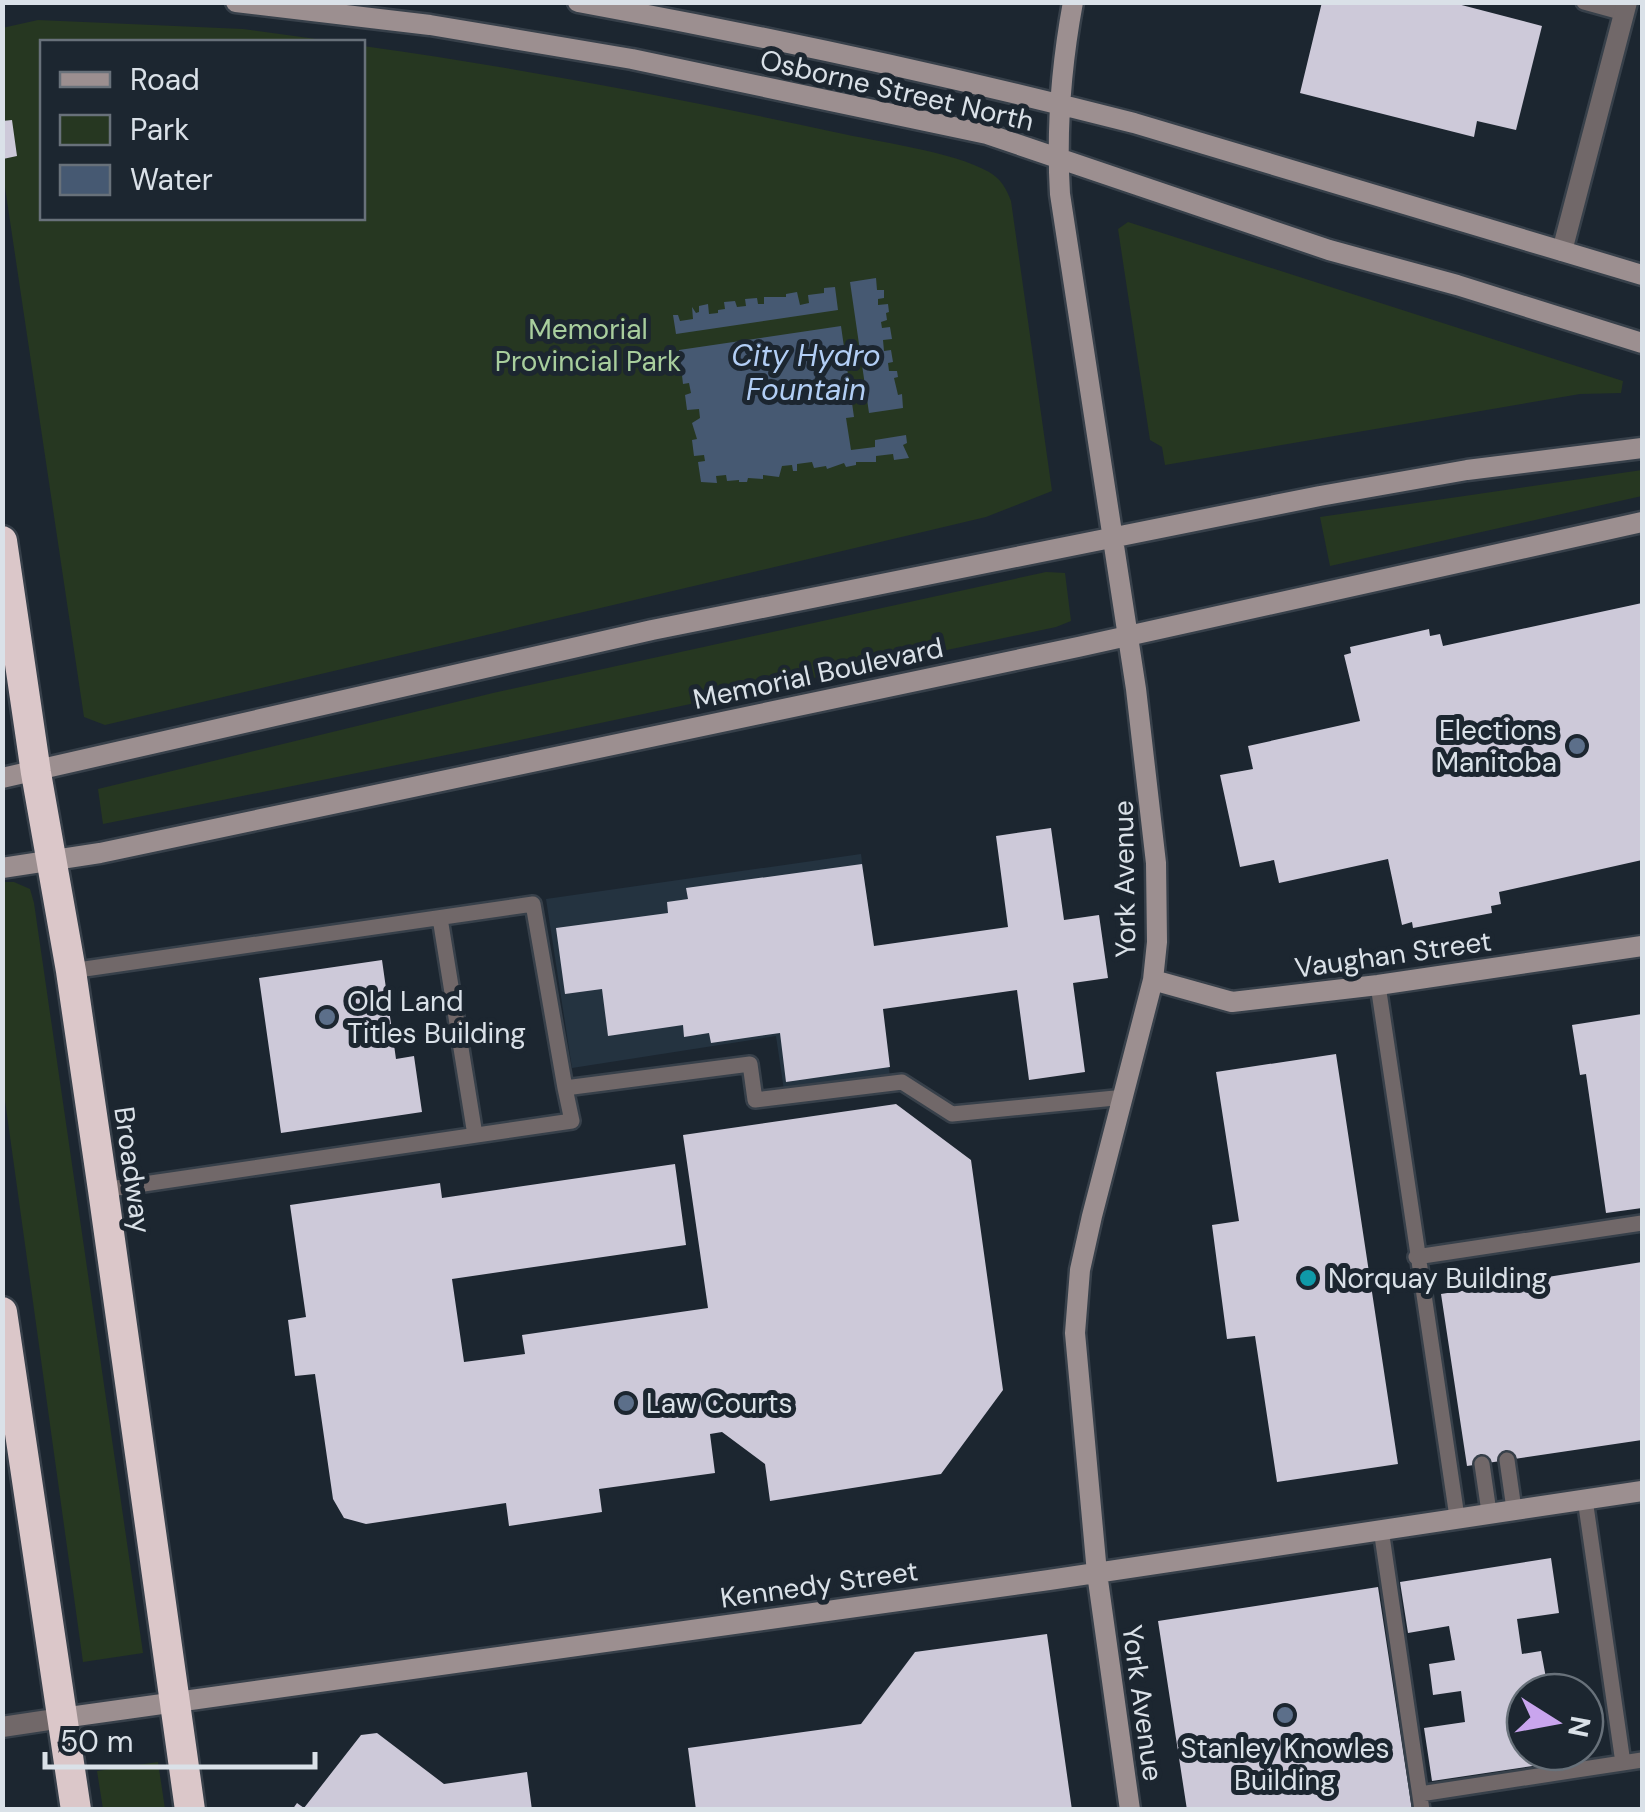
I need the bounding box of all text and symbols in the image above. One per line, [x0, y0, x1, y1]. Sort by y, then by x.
legend [40, 40, 365, 220]
street label: Osborne Street North [756, 41, 1037, 140]
text: Road [130, 60, 200, 99]
text: Park [130, 110, 189, 149]
text: Water [130, 160, 213, 199]
park label: Memorial Provincial Park [495, 311, 681, 380]
water label: City Hydro Fountain [731, 336, 881, 409]
street label: Memorial Boulevard [690, 629, 947, 718]
place label: Elections Manitoba [1435, 712, 1557, 781]
marker: Elections Manitoba [1566, 735, 1588, 757]
street label: York Avenue [1105, 800, 1144, 958]
street label: Vaughan Street [1292, 922, 1494, 987]
place label: Old Land Titles Building [347, 983, 526, 1052]
marker: Old Land Titles Building [316, 1006, 338, 1028]
street label: Broadway [105, 1104, 160, 1236]
place label: Norquay Building [1328, 1260, 1547, 1297]
marker: Norquay Building [1297, 1267, 1319, 1289]
place label: Law Courts [646, 1385, 793, 1422]
marker: Law Courts [615, 1392, 637, 1414]
street label: Kennedy Street [718, 1552, 920, 1617]
street label: York Avenue [1113, 1623, 1172, 1784]
north arrow [1505, 1672, 1605, 1772]
marker: Stanley Knowles Building [1274, 1704, 1296, 1726]
scale bar [45, 1707, 315, 1769]
text: N [1559, 1713, 1599, 1740]
text: 50 m [60, 1722, 134, 1761]
place label: Stanley Knowles Building [1180, 1730, 1390, 1799]

